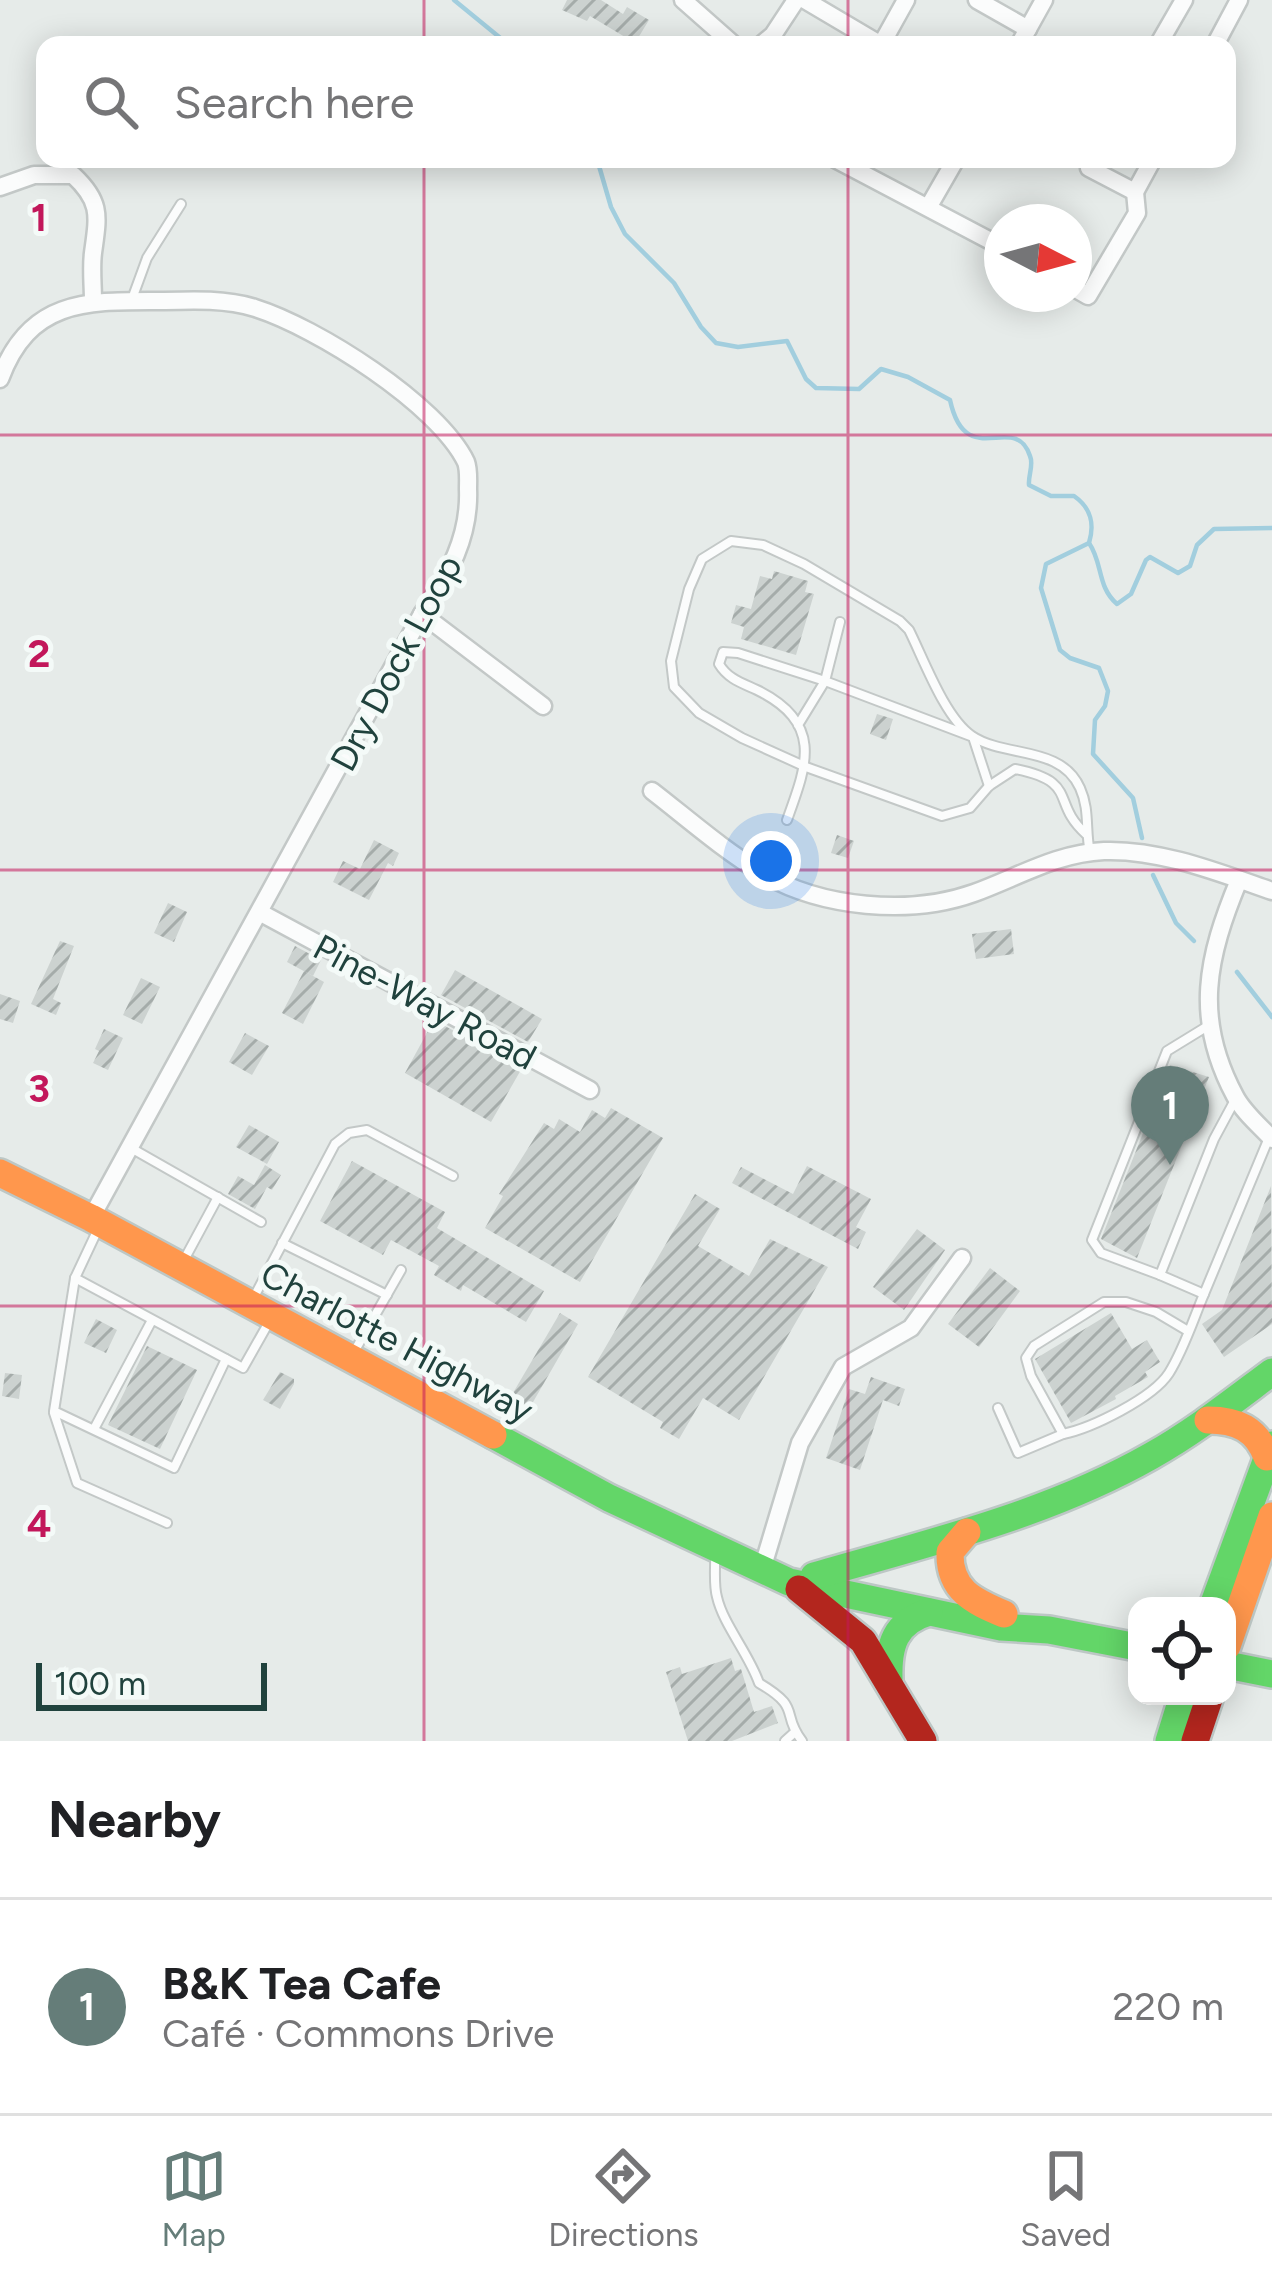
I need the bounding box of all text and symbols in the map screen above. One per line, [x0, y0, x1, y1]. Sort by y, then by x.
search box [36, 36, 1236, 168]
icon: search [78, 69, 144, 135]
text: Search here [174, 75, 414, 129]
text: 1 [31, 194, 47, 241]
north arrow [984, 204, 1092, 312]
street label: Dry Dock Loop [321, 548, 471, 778]
text: 2 [28, 630, 50, 677]
your location [741, 831, 801, 891]
street label: Pine-Way Road [306, 925, 544, 1079]
text: 3 [28, 1065, 50, 1112]
pin: 1 [1131, 1066, 1209, 1165]
street label: Charlotte Highway [253, 1252, 541, 1432]
text: 4 [27, 1500, 51, 1547]
map controls [1128, 1597, 1236, 1705]
button: locate [1128, 1597, 1236, 1705]
scale bar [36, 1657, 267, 1710]
text: 100 m [54, 1664, 146, 1703]
text: Nearby [48, 1789, 221, 1850]
text: B&K Tea Cafe [162, 1956, 441, 2010]
text: 1 [79, 1983, 95, 2030]
text: 220 m [1113, 1983, 1224, 2030]
text: Café · Commons Drive [162, 2010, 554, 2057]
tab: Map [161, 2143, 227, 2254]
tab: Directions [548, 2143, 699, 2254]
tab: Saved [1020, 2143, 1111, 2254]

